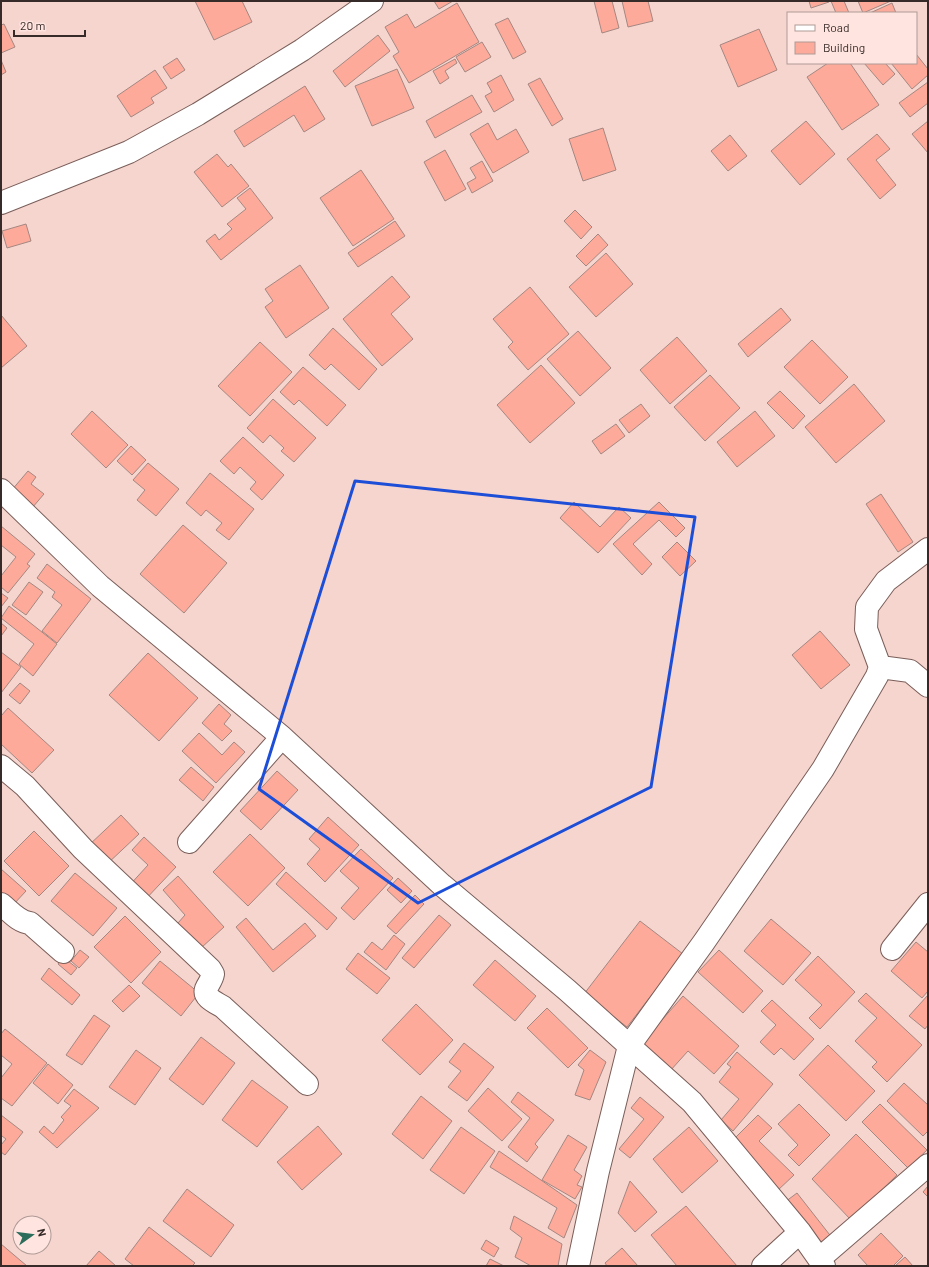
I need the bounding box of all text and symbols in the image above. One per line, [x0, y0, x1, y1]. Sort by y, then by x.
scale bar [14, 12, 85, 38]
legend [787, 12, 917, 64]
text: 20 m [20, 18, 46, 32]
text: Road [823, 20, 850, 34]
text: Building [823, 40, 865, 54]
north arrow [12, 1215, 52, 1255]
text: N [35, 1227, 49, 1238]

